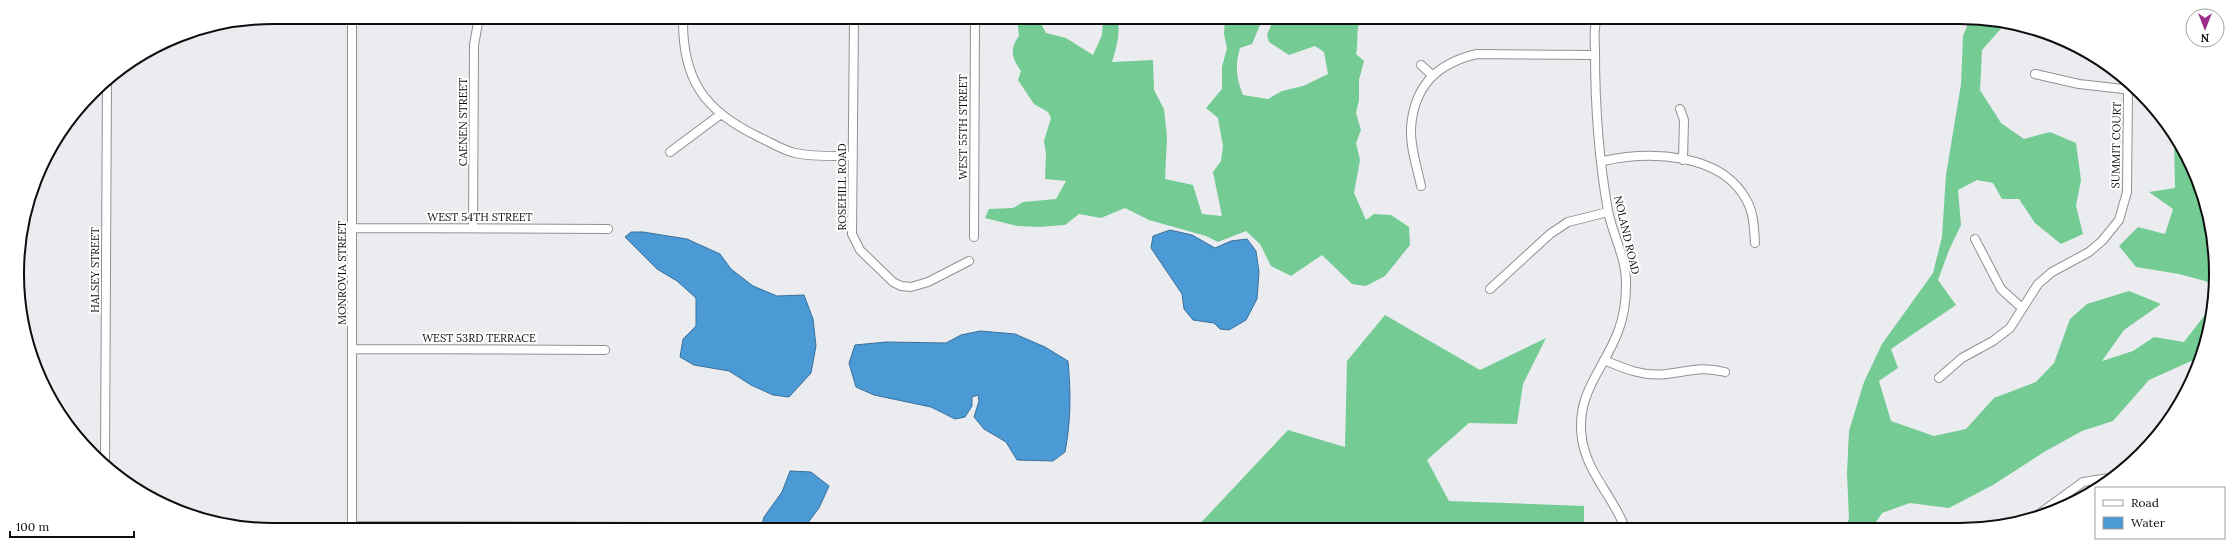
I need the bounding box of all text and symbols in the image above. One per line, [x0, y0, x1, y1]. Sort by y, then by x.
north arrow [2185, 8, 2225, 48]
text: N [2200, 31, 2209, 45]
street label: WEST 55TH STREET [956, 74, 970, 180]
street label: CAENEN STREET [456, 78, 470, 166]
street label: SUMMIT COURT [2108, 101, 2124, 189]
street label: ROSEHILL ROAD [835, 143, 849, 231]
street label: NOLAND ROAD [1611, 194, 1643, 276]
street label: WEST 54TH STREET [427, 210, 533, 224]
street label: MONROVIA STREET [335, 221, 349, 325]
street label: HALSEY STREET [88, 227, 102, 313]
street label: WEST 53RD TERRACE [422, 331, 536, 345]
legend [2095, 487, 2225, 539]
text: Road [2131, 495, 2159, 510]
scale bar [10, 513, 134, 539]
text: Water [2131, 515, 2166, 530]
text: 100 m [16, 519, 49, 534]

